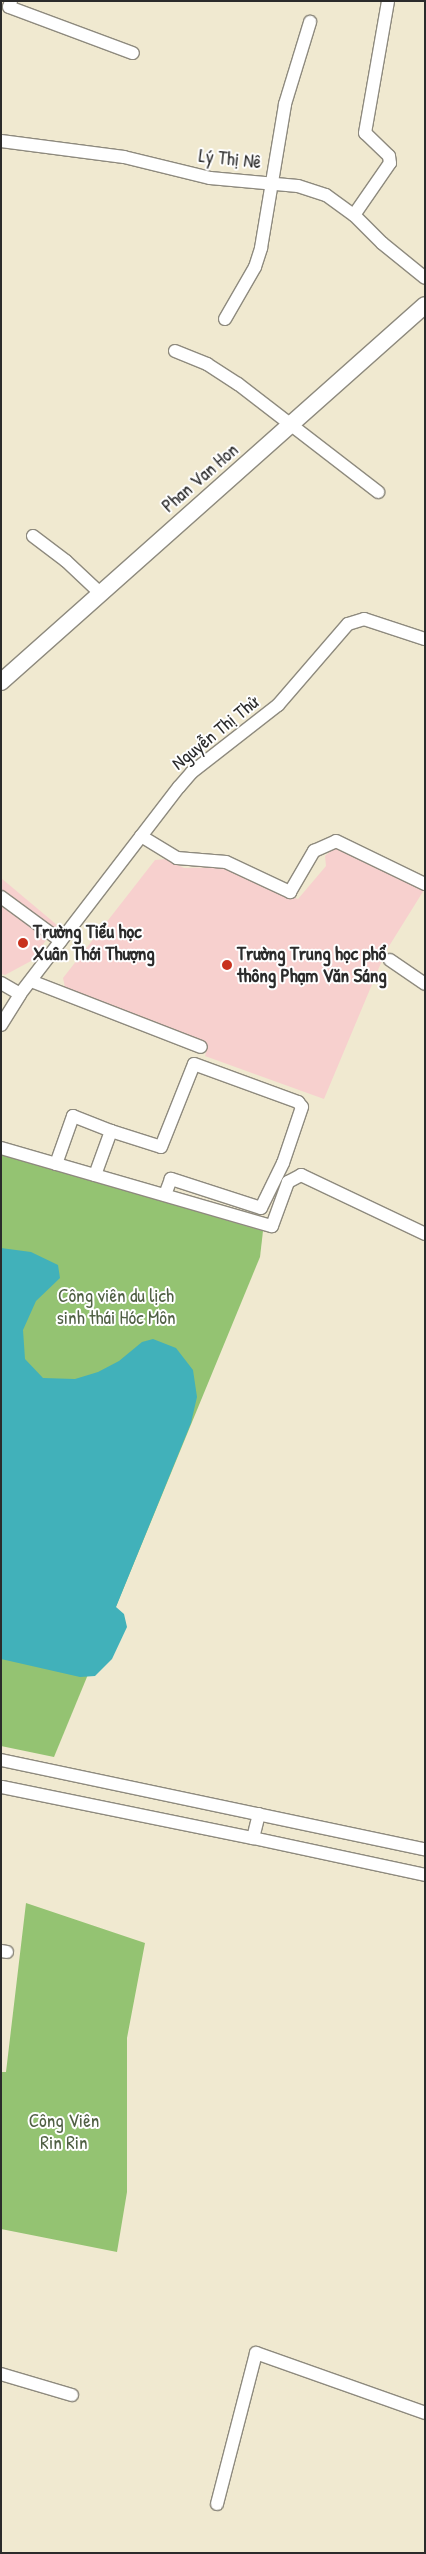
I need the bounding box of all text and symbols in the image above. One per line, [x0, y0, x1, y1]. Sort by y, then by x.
street label: Lý Thị Nê [198, 144, 262, 174]
street label: Phan Van Hon [157, 439, 243, 517]
street label: Nguyễn Thị Thử [167, 691, 263, 775]
place label: Trường Tiểu học Xuân Thới Thượng [33, 921, 155, 965]
marker: Trường Tiểu học Xuân Thới Thượng [17, 937, 29, 949]
place label: Trường Trung học phổ thông Phạm Văn Sáng [237, 943, 387, 987]
marker: Trường Trung học phổ thông Phạm Văn Sáng [221, 959, 233, 971]
park label: Công viên du lịch sinh thái Hóc Môn [57, 1285, 175, 1329]
park label: Công Viên Rin Rin [29, 2110, 99, 2154]

